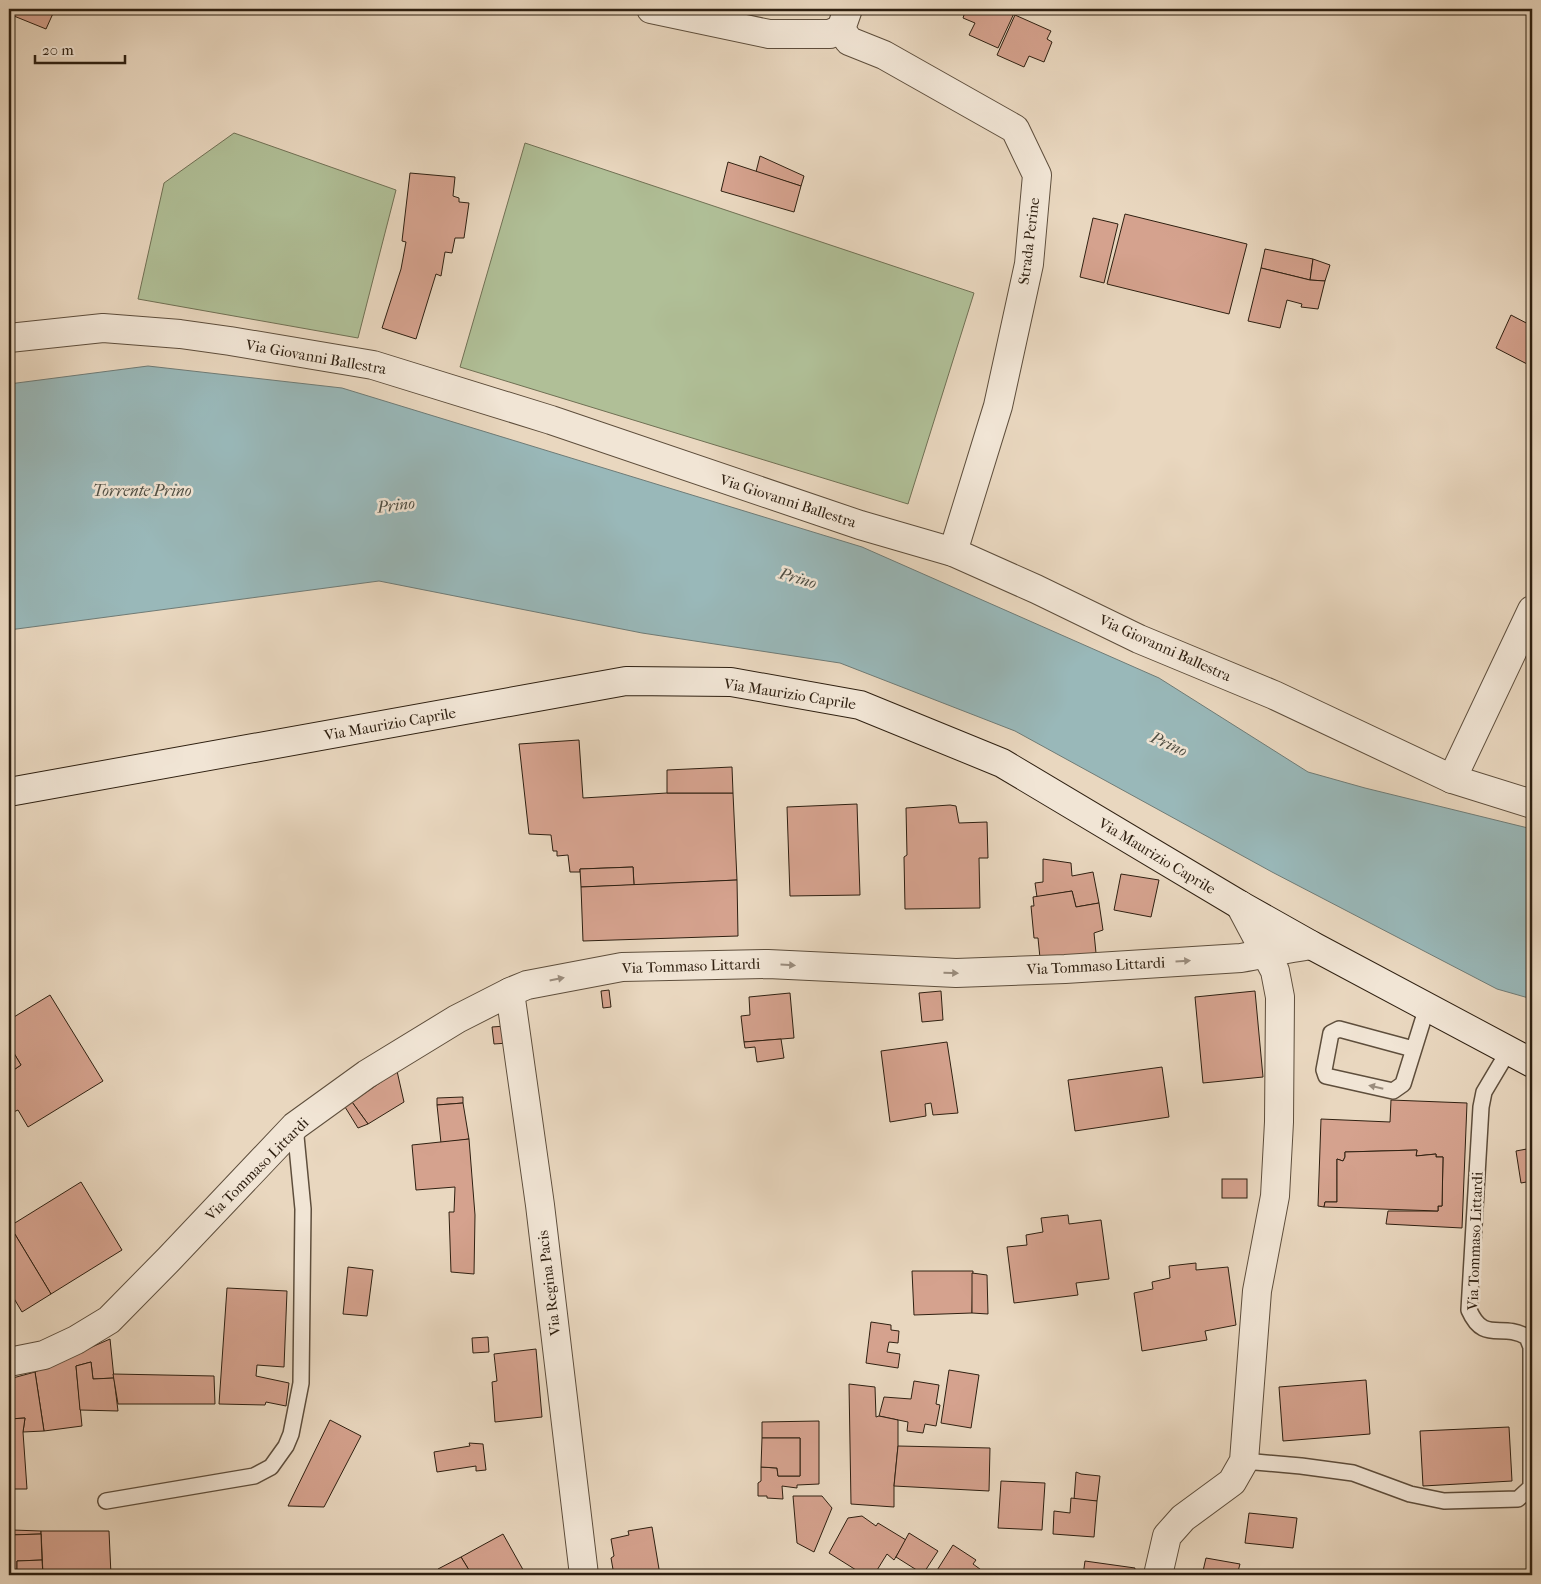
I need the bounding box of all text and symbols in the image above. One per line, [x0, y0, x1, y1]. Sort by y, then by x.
scale bar [35, 32, 125, 64]
text: 20 m [42, 41, 74, 59]
street label: Strada Perine [1015, 196, 1043, 286]
street label: Via Giovanni Ballestra [243, 336, 389, 378]
street label: Via Giovanni Ballestra [717, 470, 860, 532]
water label: Torrente Prino [93, 481, 192, 500]
water label: Prino [375, 493, 416, 517]
water label: Prino [776, 563, 819, 592]
street label: Via Giovanni Ballestra [1095, 610, 1235, 686]
street label: Via Maurizio Caprile [722, 675, 858, 713]
street label: Via Maurizio Caprile [322, 703, 458, 745]
water label: Prino [1147, 727, 1190, 760]
street label: Via Maurizio Caprile [1094, 813, 1219, 898]
street label: Via Tommaso Littardi [1025, 953, 1166, 979]
street label: Via Tommaso Littardi [620, 955, 761, 977]
one-way arrow [1175, 957, 1191, 965]
one-way arrow [780, 962, 796, 970]
one-way arrow [943, 969, 959, 977]
one-way arrow [549, 975, 565, 983]
one-way arrow [1368, 1083, 1383, 1091]
street label: Via Tommaso Littardi [201, 1113, 313, 1225]
street label: Via Tommaso Littardi [1464, 1171, 1486, 1312]
street label: Via Regina Pacis [534, 1229, 565, 1338]

